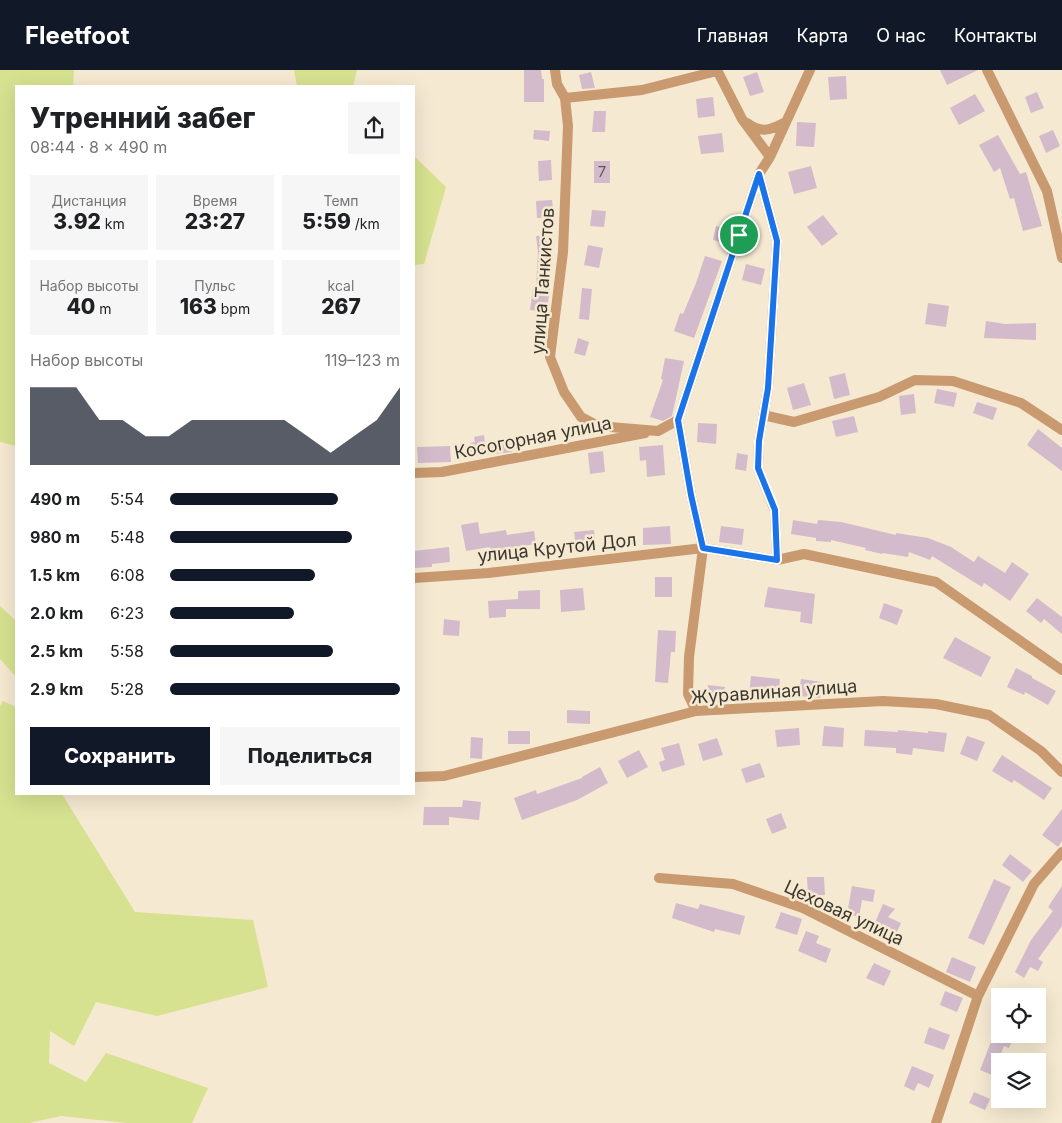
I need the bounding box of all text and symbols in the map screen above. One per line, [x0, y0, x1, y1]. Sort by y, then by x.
text: Fleetfoot [25, 21, 129, 50]
text: Главная [697, 25, 768, 46]
text: Карта [796, 25, 848, 46]
text: О нас [876, 25, 926, 46]
text: Контакты [954, 25, 1037, 46]
text: Утренний забег [30, 101, 255, 135]
button: share [348, 102, 400, 154]
text: 08:44 · 8 × 490 m [30, 137, 167, 157]
house number: 7 [598, 162, 606, 181]
text: Дистанция [52, 192, 126, 209]
text: Время [193, 192, 237, 209]
text: Темп [323, 192, 359, 209]
street label: улица Танкистов [527, 207, 558, 355]
text: 3.92 [53, 209, 101, 234]
text: 23:27 [185, 209, 245, 234]
text: 5:59 [302, 209, 351, 234]
pin [718, 214, 760, 256]
text: km [101, 215, 125, 232]
text: /km [351, 215, 380, 232]
icon: arrive [725, 221, 753, 249]
text: Набор высоты [39, 277, 139, 294]
text: Пульс [194, 277, 236, 294]
text: kcal [328, 277, 354, 294]
text: 40 [66, 294, 95, 319]
text: 163 [180, 294, 217, 319]
text: 267 [321, 294, 361, 319]
text: m [95, 300, 112, 317]
text: bpm [217, 300, 250, 317]
text: Набор высоты [30, 350, 143, 370]
text: 119–123 m [324, 350, 400, 370]
street label: Косогорная улица [453, 412, 613, 463]
text: 490 m [30, 489, 80, 509]
text: 5:54 [110, 489, 144, 509]
text: 980 m [30, 527, 80, 547]
text: 5:48 [110, 527, 145, 547]
street label: улица Крутой Дол [476, 529, 638, 566]
text: 1.5 km [30, 565, 80, 585]
text: 6:08 [110, 565, 145, 585]
text: 2.0 km [30, 603, 83, 623]
text: 6:23 [110, 603, 144, 623]
text: 2.5 km [30, 641, 83, 661]
text: 5:58 [110, 641, 144, 661]
street label: Журавлиная улица [690, 675, 858, 708]
text: 2.9 km [30, 679, 83, 699]
text: 5:28 [110, 679, 144, 699]
button: Сохранить [30, 727, 210, 785]
button: Поделиться [220, 727, 400, 785]
street label: Цеховая улица [781, 876, 907, 949]
map controls [991, 988, 1046, 1108]
button: locate [991, 988, 1046, 1043]
button: layers [991, 1053, 1046, 1108]

